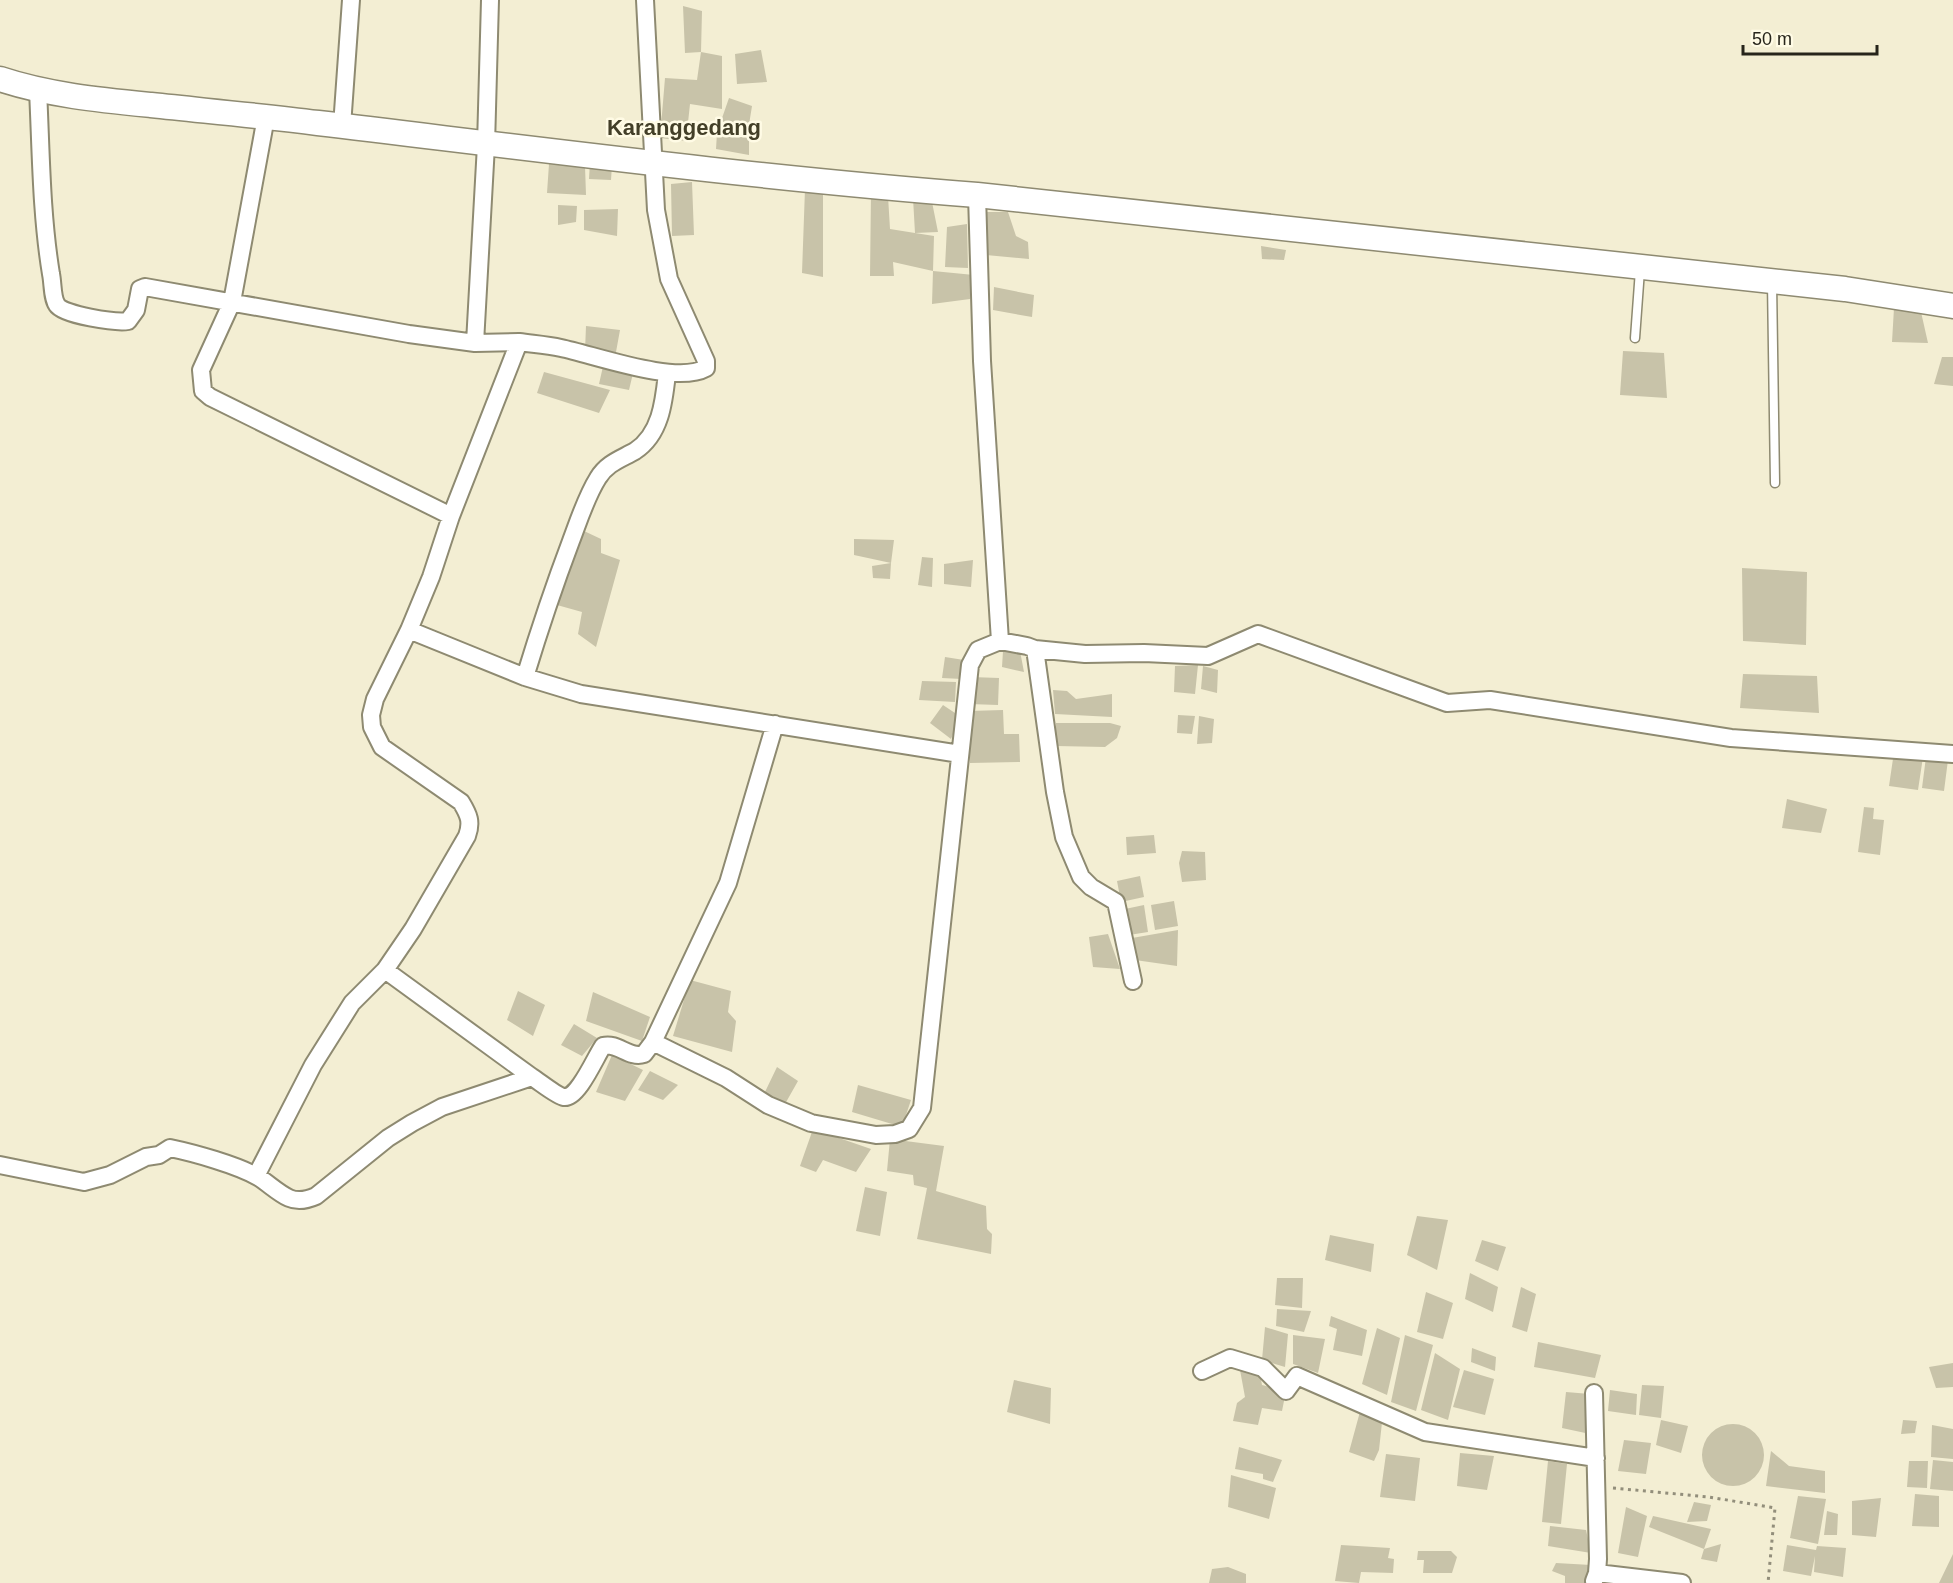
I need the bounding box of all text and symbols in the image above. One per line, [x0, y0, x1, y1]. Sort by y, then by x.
scale bar [1743, 18, 1876, 56]
text: 50 m [1752, 29, 1792, 49]
district label: Karanggedang [607, 115, 761, 140]

